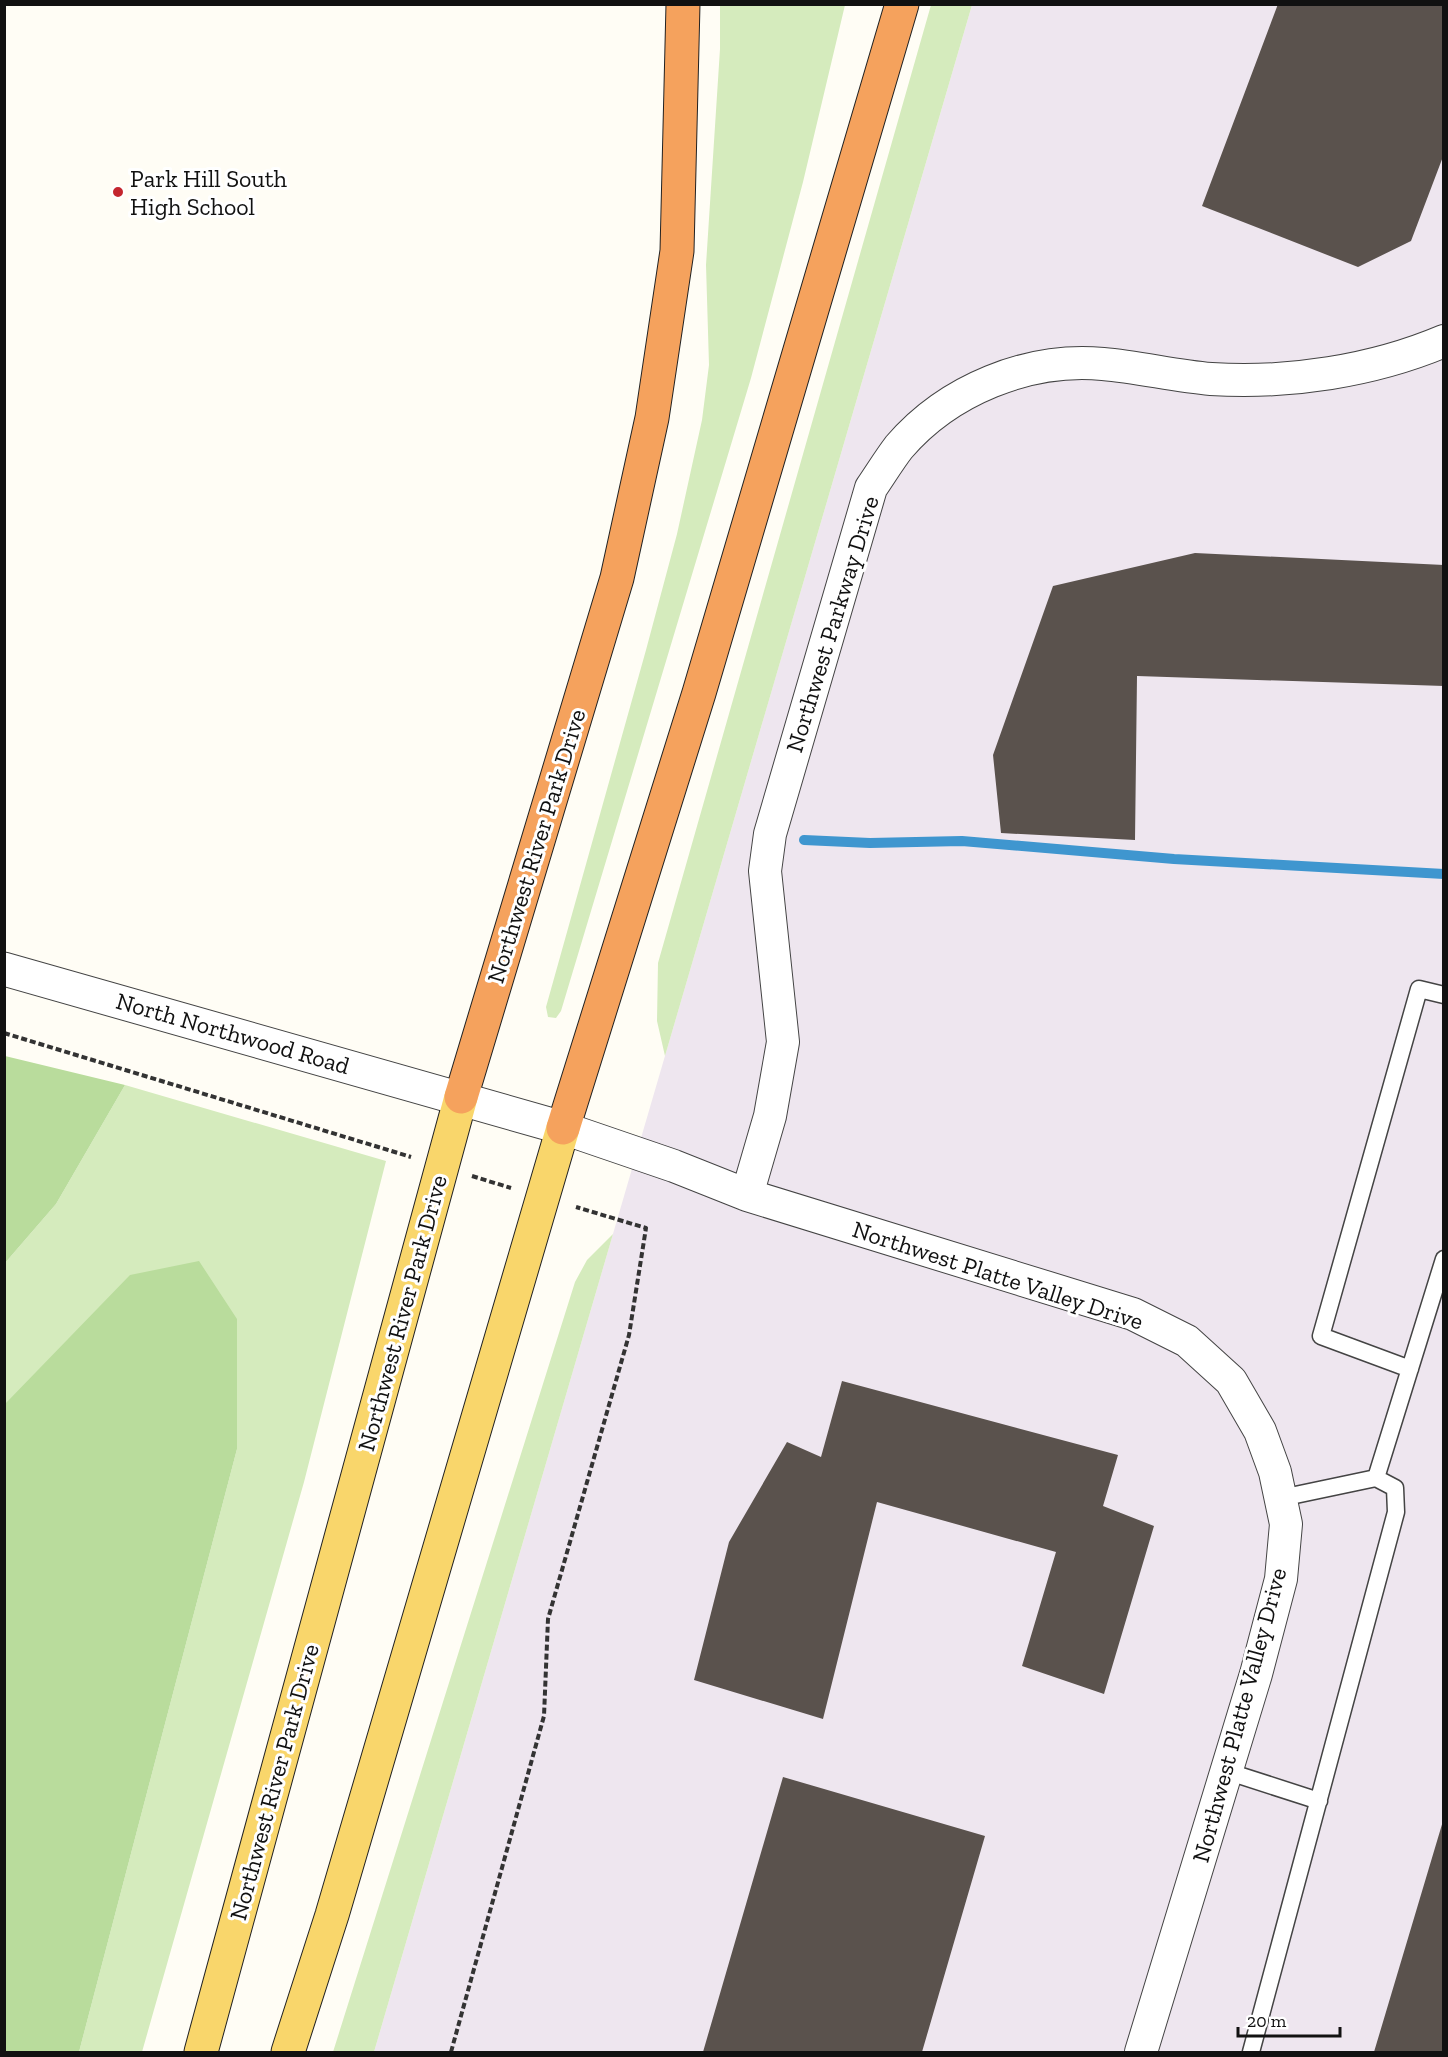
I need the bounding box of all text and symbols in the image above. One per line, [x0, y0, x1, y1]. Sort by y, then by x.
place label: Park Hill South High School [130, 164, 288, 221]
marker: Park Hill South High School [111, 185, 125, 199]
street label: Northwest Parkway Drive [779, 492, 885, 756]
street label: Northwest River Park Drive [481, 706, 591, 986]
street label: North Northwood Road [113, 986, 353, 1080]
street label: Northwest River Park Drive [351, 1172, 453, 1454]
street label: Northwest Platte Valley Drive [849, 1214, 1147, 1336]
street label: Northwest Platte Valley Drive [1186, 1564, 1292, 1866]
street label: Northwest River Park Drive [223, 1641, 325, 1923]
scale bar [1238, 2000, 1340, 2038]
text: 20 m [1247, 2010, 1287, 2032]

